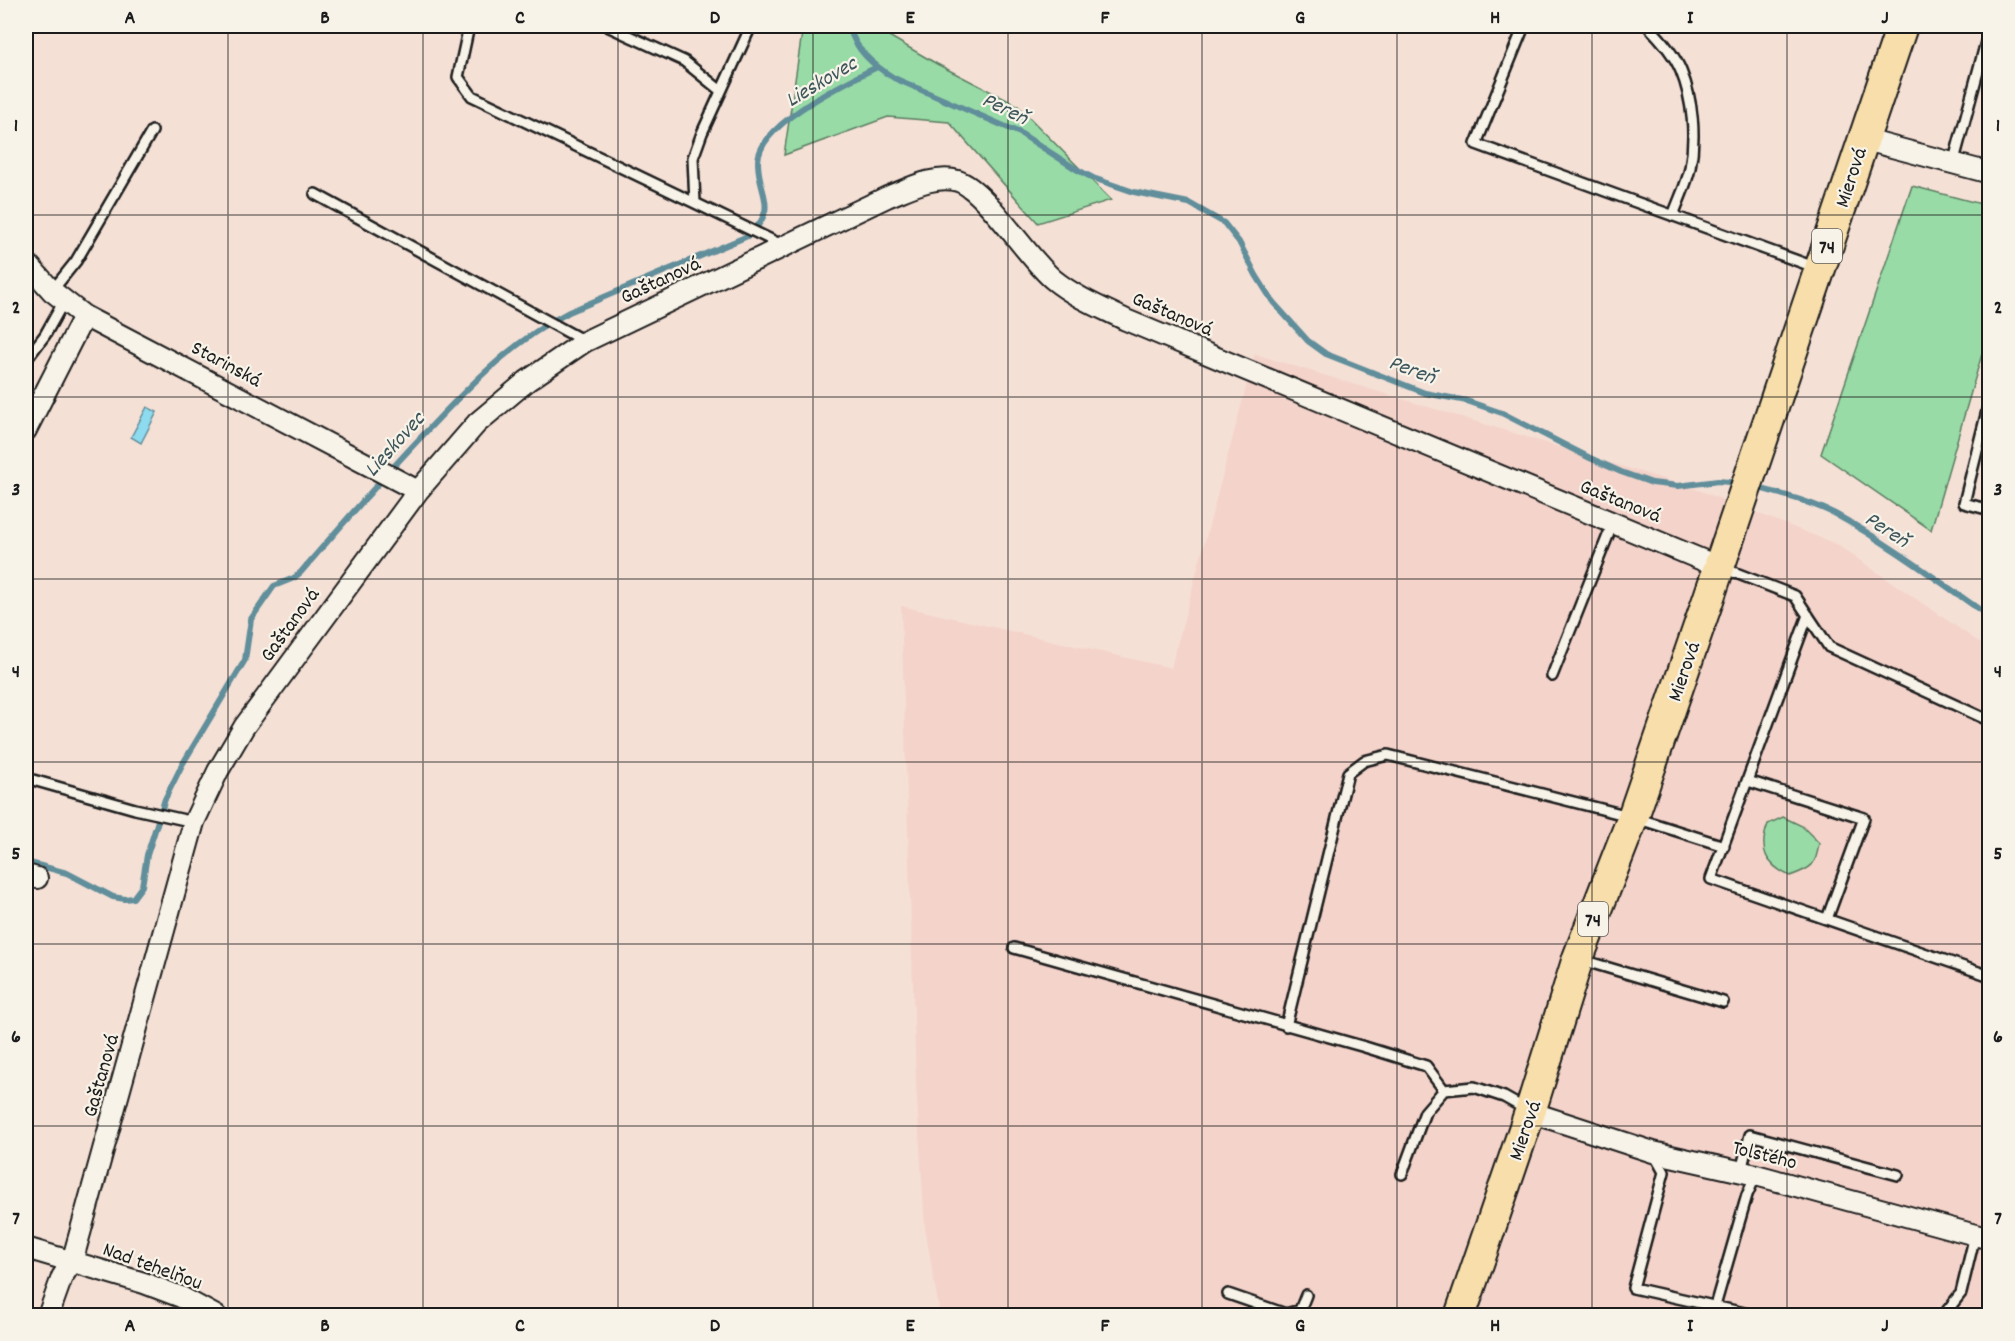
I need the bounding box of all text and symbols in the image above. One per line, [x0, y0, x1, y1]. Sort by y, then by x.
text: A [125, 5, 136, 33]
text: B [320, 5, 330, 33]
text: C [515, 5, 525, 33]
text: D [710, 5, 721, 33]
text: E [905, 5, 915, 33]
text: F [1101, 5, 1111, 33]
text: G [1295, 5, 1305, 33]
text: H [1490, 5, 1500, 33]
text: I [1687, 5, 1694, 33]
text: J [1881, 5, 1889, 33]
water label: Lieskovec [780, 49, 864, 116]
water label: Pereň [976, 86, 1035, 136]
text: 1 [14, 113, 18, 141]
text: 1 [1996, 113, 2000, 141]
street label: Mierová [1829, 143, 1877, 212]
road number: 74 [1812, 229, 1842, 263]
street label: Gaštanová [616, 250, 707, 313]
street label: Gaštanová [1127, 285, 1217, 346]
text: 2 [12, 295, 20, 323]
text: 2 [1994, 295, 2002, 323]
street label: Starinská [185, 335, 267, 397]
water label: Pereň [1384, 349, 1442, 395]
water label: Lieskovec [358, 405, 434, 485]
street label: Gaštanová [1575, 473, 1666, 533]
text: 3 [12, 477, 20, 505]
text: 3 [1994, 477, 2002, 505]
water label: Pereň [1858, 505, 1917, 558]
street label: Gaštanová [254, 582, 329, 669]
street label: Mierová [1662, 637, 1710, 706]
text: 4 [12, 659, 20, 687]
text: 4 [1994, 659, 2002, 687]
text: 5 [11, 841, 21, 869]
text: 5 [1993, 841, 2003, 869]
road number: 74 [1578, 902, 1608, 936]
text: 6 [11, 1024, 21, 1052]
text: 6 [1993, 1024, 2003, 1052]
street label: Gaštanová [77, 1030, 129, 1121]
street label: Mierová [1503, 1096, 1551, 1165]
street label: Tolstého [1729, 1134, 1800, 1179]
text: 7 [12, 1206, 20, 1234]
text: 7 [1994, 1206, 2002, 1234]
street label: Nad tehelňou [98, 1236, 206, 1300]
text: A [125, 1313, 136, 1341]
text: B [320, 1313, 330, 1341]
text: C [515, 1313, 525, 1341]
text: D [710, 1313, 721, 1341]
text: E [905, 1313, 915, 1341]
text: F [1101, 1313, 1111, 1341]
text: G [1295, 1313, 1305, 1341]
text: H [1490, 1313, 1500, 1341]
text: I [1687, 1313, 1694, 1341]
text: J [1881, 1313, 1889, 1341]

